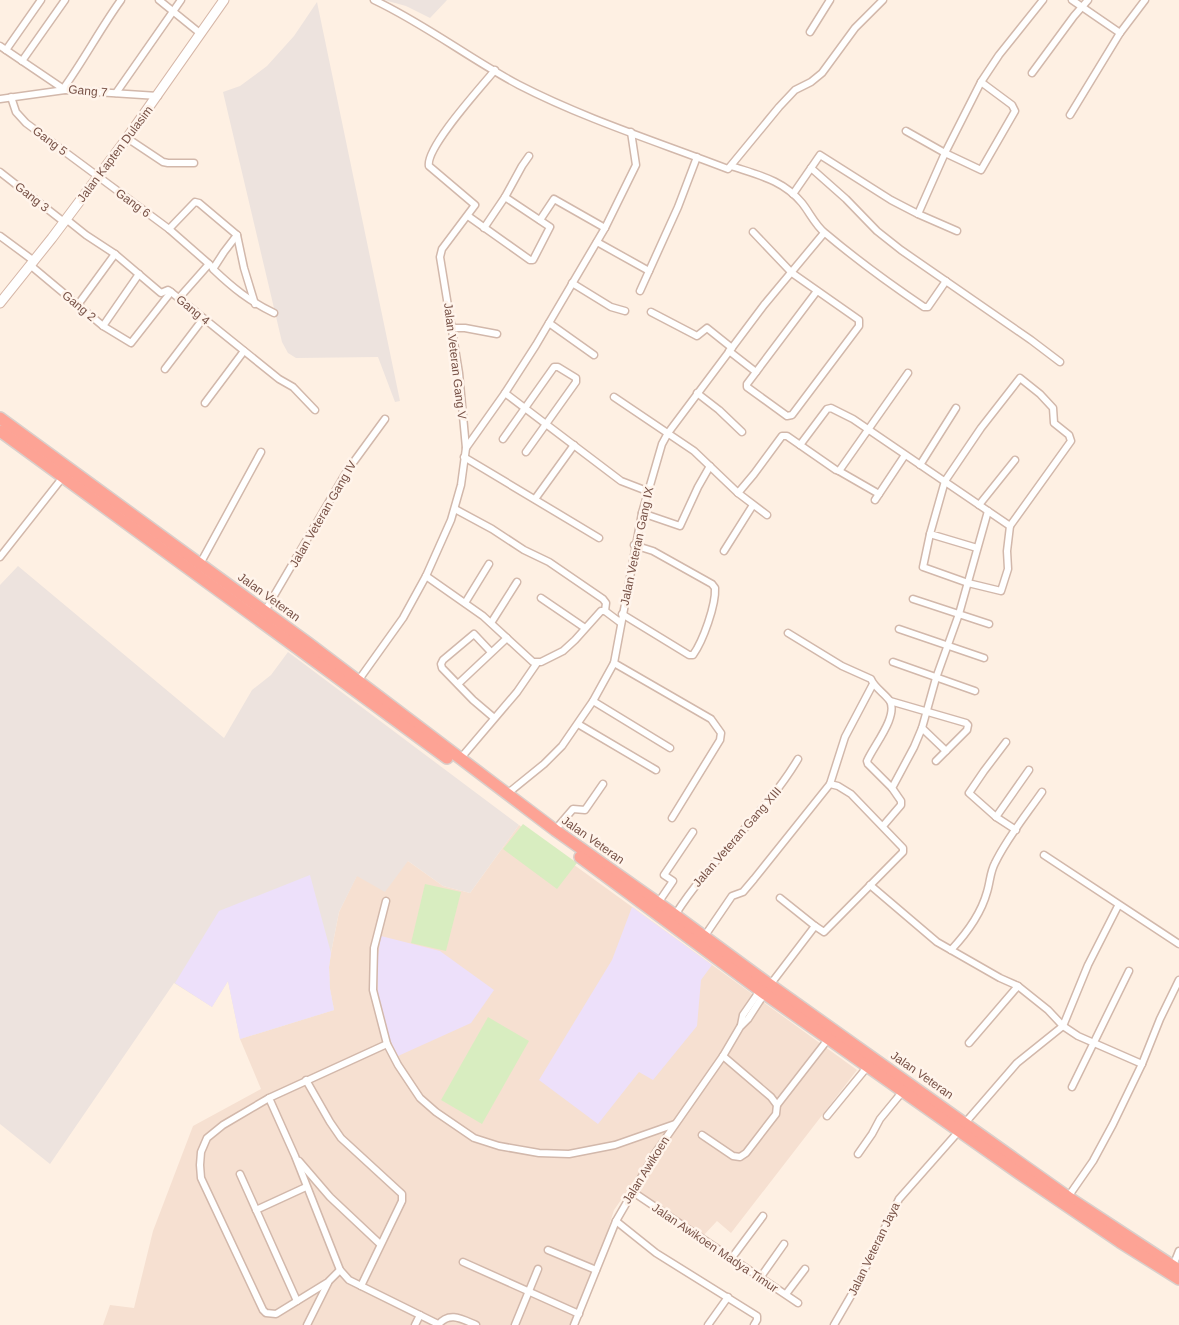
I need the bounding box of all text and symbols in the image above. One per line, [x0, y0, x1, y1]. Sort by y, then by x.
street label: Gang 7 [68, 82, 109, 100]
street label: Jalan Kapten Dulasim [74, 103, 156, 205]
street label: Gang 5 [30, 124, 70, 159]
street label: Gang 3 [12, 179, 52, 215]
street label: Gang 6 [113, 186, 153, 220]
street label: Gang 2 [59, 288, 99, 324]
street label: Gang 4 [173, 292, 213, 328]
street label: Jalan Veteran Gang V [441, 302, 469, 420]
street label: Jalan Veteran Gang IV [287, 458, 359, 570]
street label: Jalan Veteran Gang IX [618, 485, 656, 607]
street label: Jalan Veteran [235, 570, 303, 624]
street label: Jalan Veteran Gang XIII [690, 784, 784, 890]
street label: Jalan Veteran [559, 813, 627, 867]
street label: Jalan Veteran [888, 1048, 956, 1102]
street label: Jalan Awikoen [620, 1134, 672, 1206]
street label: Jalan Awikoen Madya Timur [649, 1200, 781, 1296]
street label: Jalan Veteran Jaya [845, 1200, 903, 1298]

